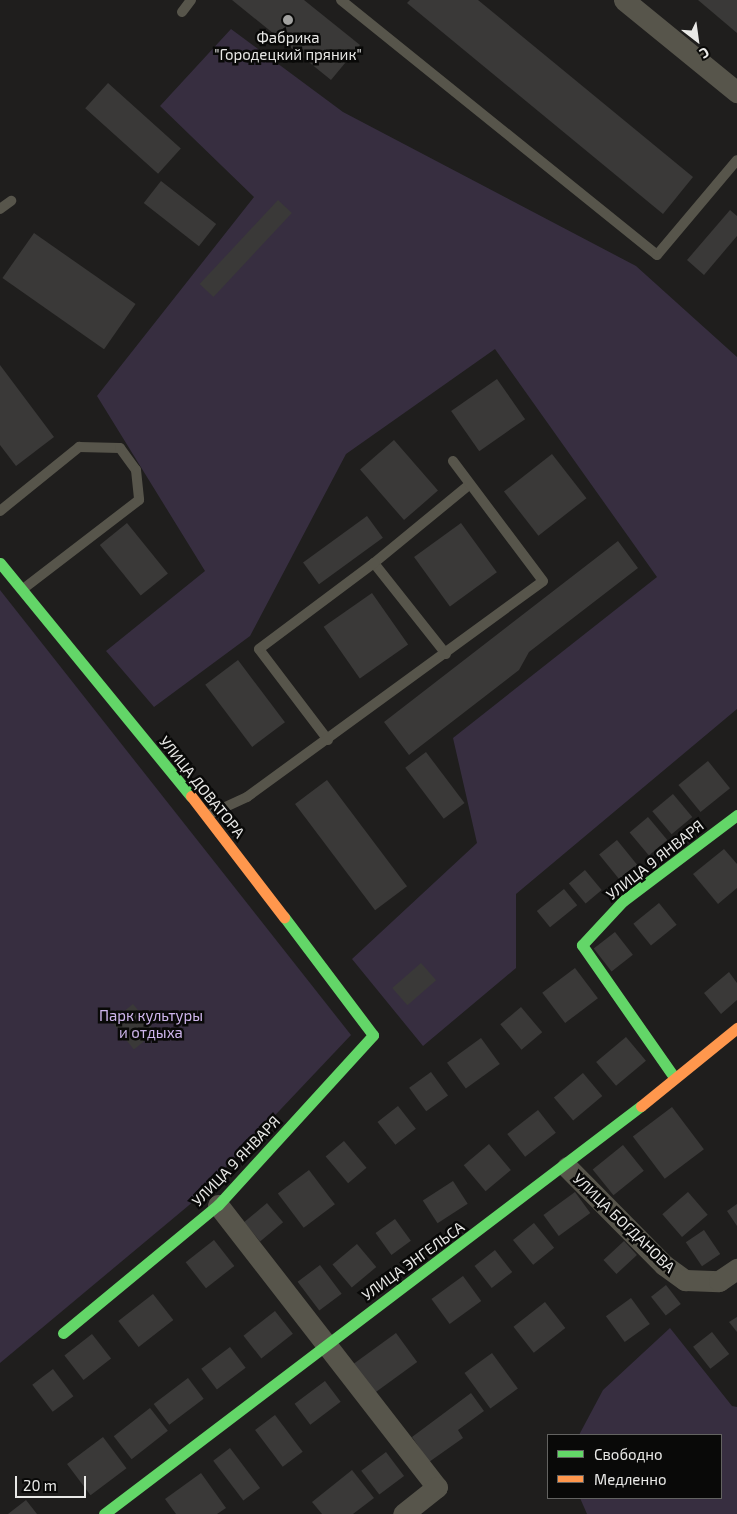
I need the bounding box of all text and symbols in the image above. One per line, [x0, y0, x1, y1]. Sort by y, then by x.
marker: Фабрика "Городецкий пряник" [282, 14, 294, 26]
north arrow [672, 15, 722, 65]
place label: Фабрика "Городецкий пряник" [214, 28, 362, 63]
text: С [697, 44, 713, 63]
street label: УЛИЦА ДОВАТОРА [155, 732, 249, 842]
street label: УЛИЦА 9 ЯНВАРЯ [603, 816, 707, 904]
park label: Парк культуры и отдыха [99, 1006, 203, 1041]
street label: УЛИЦА 9 ЯНВАРЯ [188, 1112, 284, 1210]
street label: УЛИЦА БОГДАНОВА [569, 1170, 679, 1276]
street label: УЛИЦА ЭНГЕЛЬСА [358, 1218, 468, 1304]
legend [547, 1434, 722, 1499]
text: Свободно [594, 1445, 663, 1463]
scale bar [18, 1466, 89, 1498]
text: Медленно [594, 1470, 667, 1488]
text: 20 m [23, 1476, 57, 1494]

